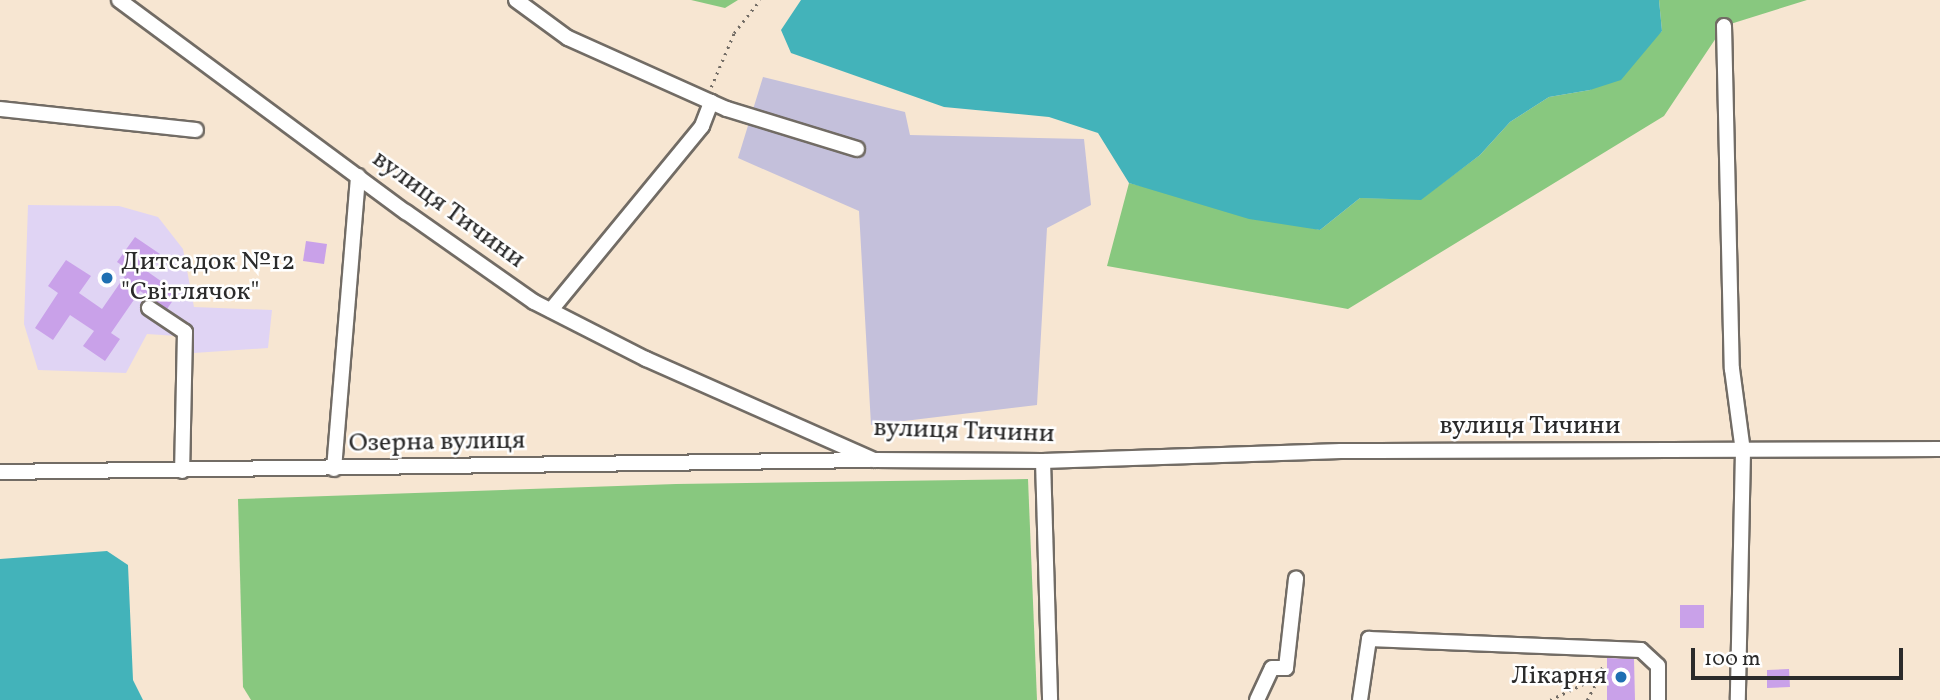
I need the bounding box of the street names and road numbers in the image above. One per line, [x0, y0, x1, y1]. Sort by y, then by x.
street label: вулиця Тичини [365, 144, 531, 276]
street label: вулиця Тичини [1439, 411, 1621, 443]
street label: вулиця Тичини [873, 413, 1055, 451]
street label: Озерна вулиця [348, 426, 526, 460]

